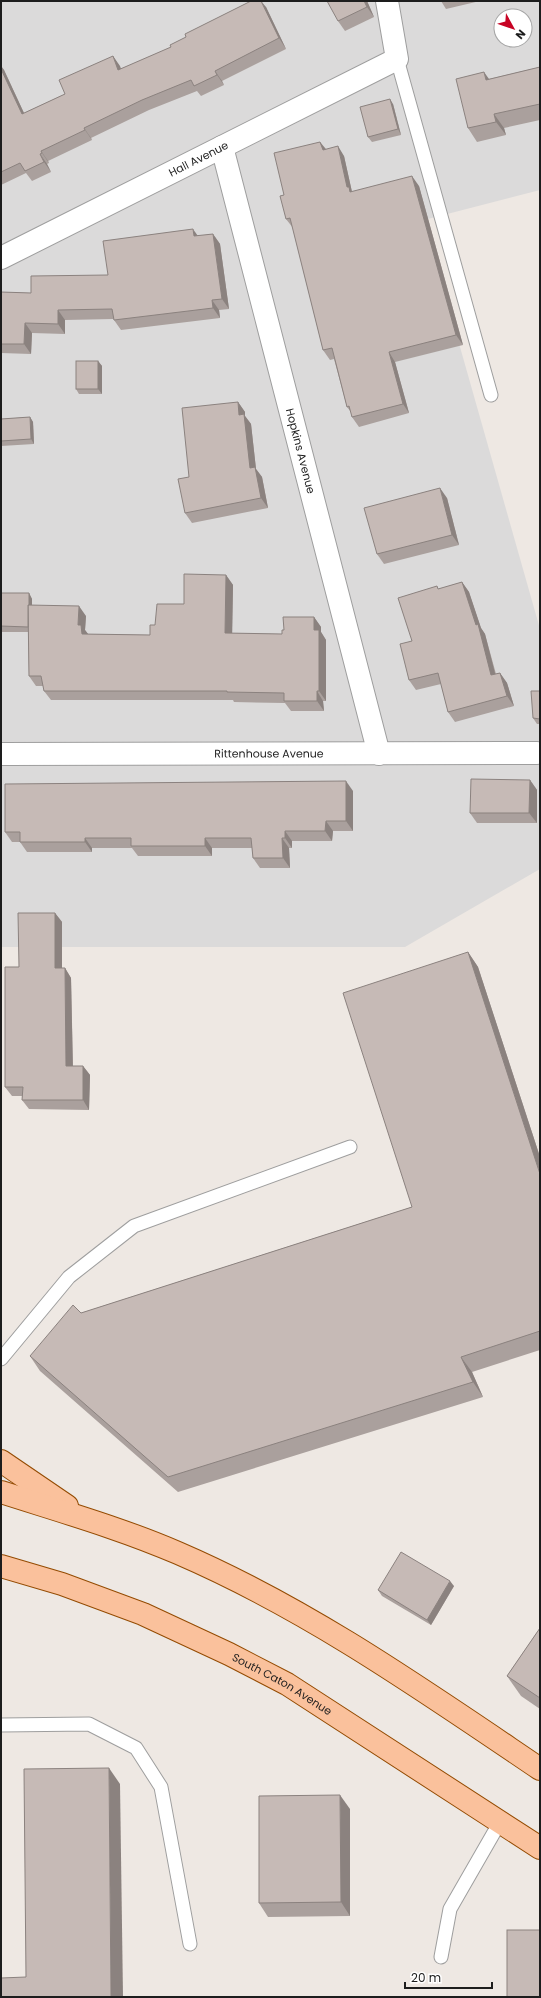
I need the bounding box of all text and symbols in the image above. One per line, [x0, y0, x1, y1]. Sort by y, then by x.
north arrow [493, 8, 533, 48]
text: N [512, 26, 529, 43]
street label: Hall Avenue [166, 137, 231, 180]
street label: Hopkins Avenue [282, 407, 319, 496]
street label: Rittenhouse Avenue [214, 745, 324, 762]
street label: South Caton Avenue [230, 1649, 335, 1719]
scale bar [405, 1964, 492, 1990]
text: 20 m [411, 1969, 441, 1986]

